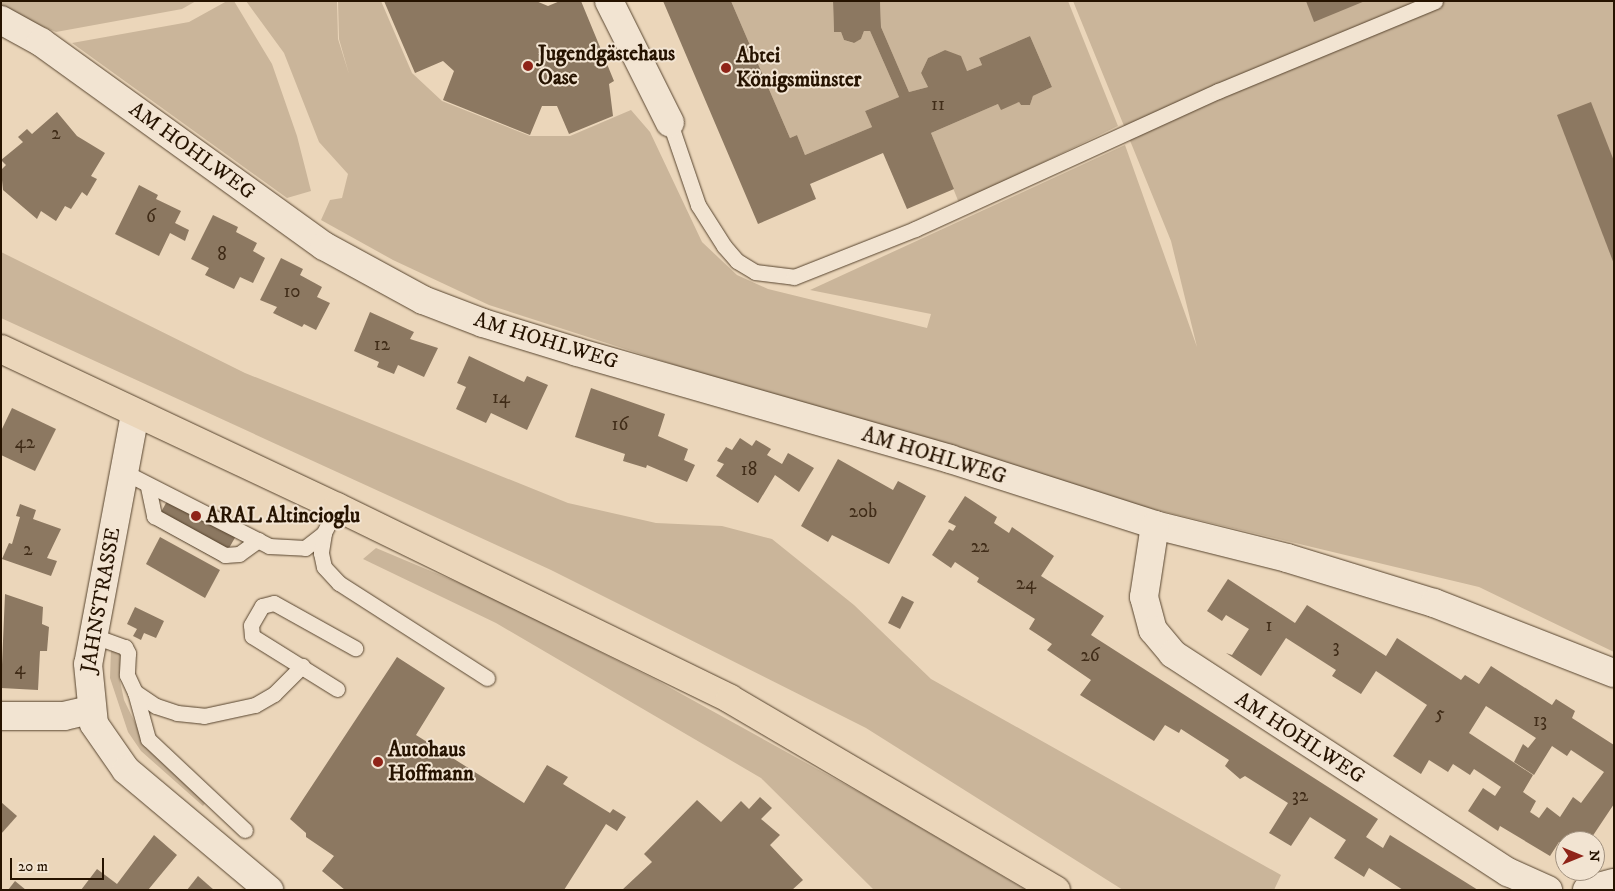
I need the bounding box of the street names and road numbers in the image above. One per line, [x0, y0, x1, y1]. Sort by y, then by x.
street label: AM HOHLWEG [124, 97, 260, 205]
street label: AM HOHLWEG [471, 307, 621, 375]
street label: AM HOHLWEG [859, 422, 1009, 490]
street label: JAHNSTRASSE [76, 525, 126, 675]
street label: AM HOHLWEG [1230, 687, 1370, 789]

